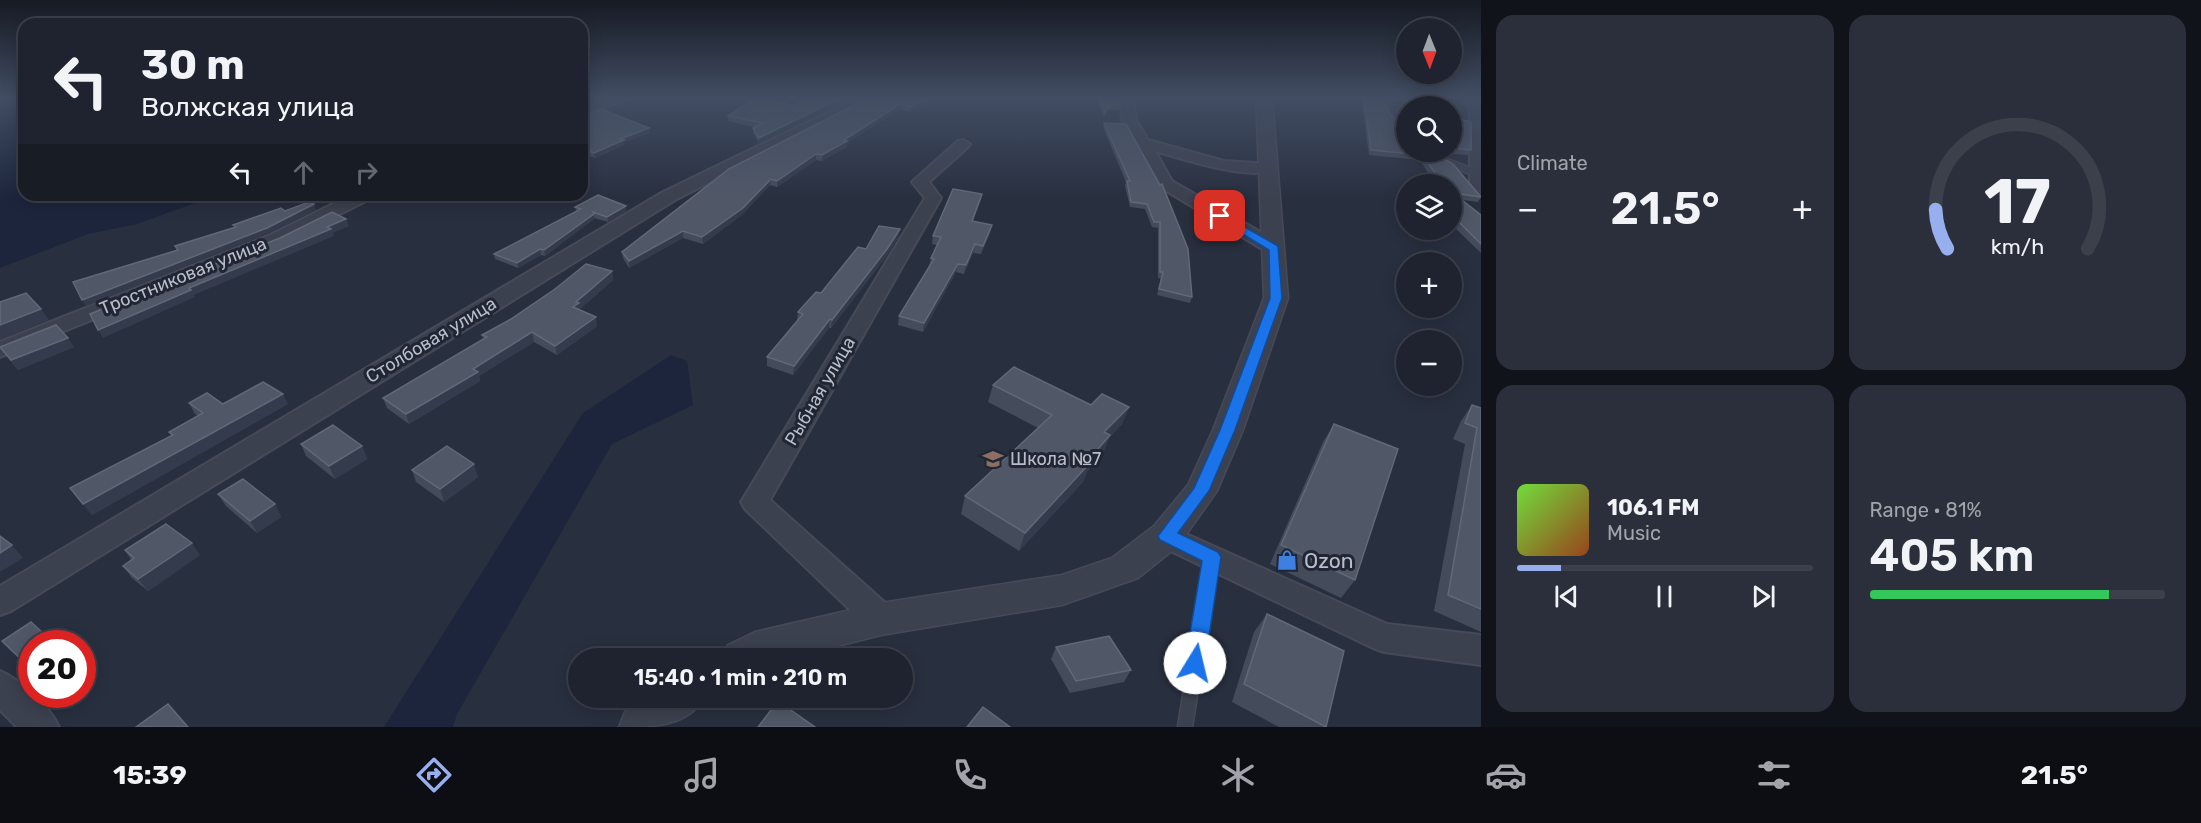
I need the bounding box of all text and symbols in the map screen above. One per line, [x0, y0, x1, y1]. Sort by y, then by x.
north arrow [1396, 18, 1462, 84]
map controls [1396, 18, 1462, 396]
text: 30 m [141, 40, 245, 90]
icon: left [42, 42, 120, 120]
text: Волжская улица [141, 91, 355, 123]
button: search [1396, 96, 1462, 162]
text: Climate [1517, 151, 1588, 175]
icon: left [224, 156, 257, 189]
icon: ahead [287, 156, 320, 189]
icon: right [350, 156, 383, 189]
text: 17 [1984, 165, 2051, 239]
button: layers [1396, 174, 1462, 240]
text: 21.5° [1611, 182, 1720, 235]
text: − [1517, 189, 1538, 228]
text: + [1792, 189, 1813, 228]
pin [1194, 190, 1245, 241]
icon: arrive [1203, 199, 1236, 232]
street label: Тростниковая улица [96, 232, 270, 320]
text: km/h [1990, 235, 2044, 260]
button: + [1396, 252, 1462, 318]
street label: Столбовая улица [362, 292, 500, 388]
button: − [1396, 330, 1462, 396]
street label: Рыбная улица [780, 333, 860, 449]
school or university icon: Школа №7 [981, 447, 1005, 471]
place label: Школа №7 [1010, 448, 1101, 470]
text: 106.1 FM [1607, 494, 1699, 521]
text: Range · 81% [1870, 498, 1982, 522]
text: Music [1607, 521, 1661, 545]
text: 405 km [1870, 529, 2034, 582]
shop icon: Ozon [1275, 548, 1299, 572]
place label: Ozon [1304, 548, 1354, 573]
icon: previous [1550, 580, 1583, 613]
icon: pause [1648, 580, 1681, 613]
icon: next [1747, 580, 1780, 613]
speed limit sign: 20 [18, 630, 96, 708]
position arrow [1163, 631, 1227, 695]
text: 15:40 · 1 min · 210 m [634, 664, 847, 691]
icon: directions [413, 754, 455, 796]
icon: music [681, 754, 723, 796]
icon: phone [949, 754, 991, 796]
icon: climate [1217, 754, 1259, 796]
icon: car [1485, 754, 1527, 796]
icon: filters [1753, 754, 1795, 796]
text: 15:39 [113, 759, 187, 791]
text: 21.5° [2021, 759, 2088, 791]

